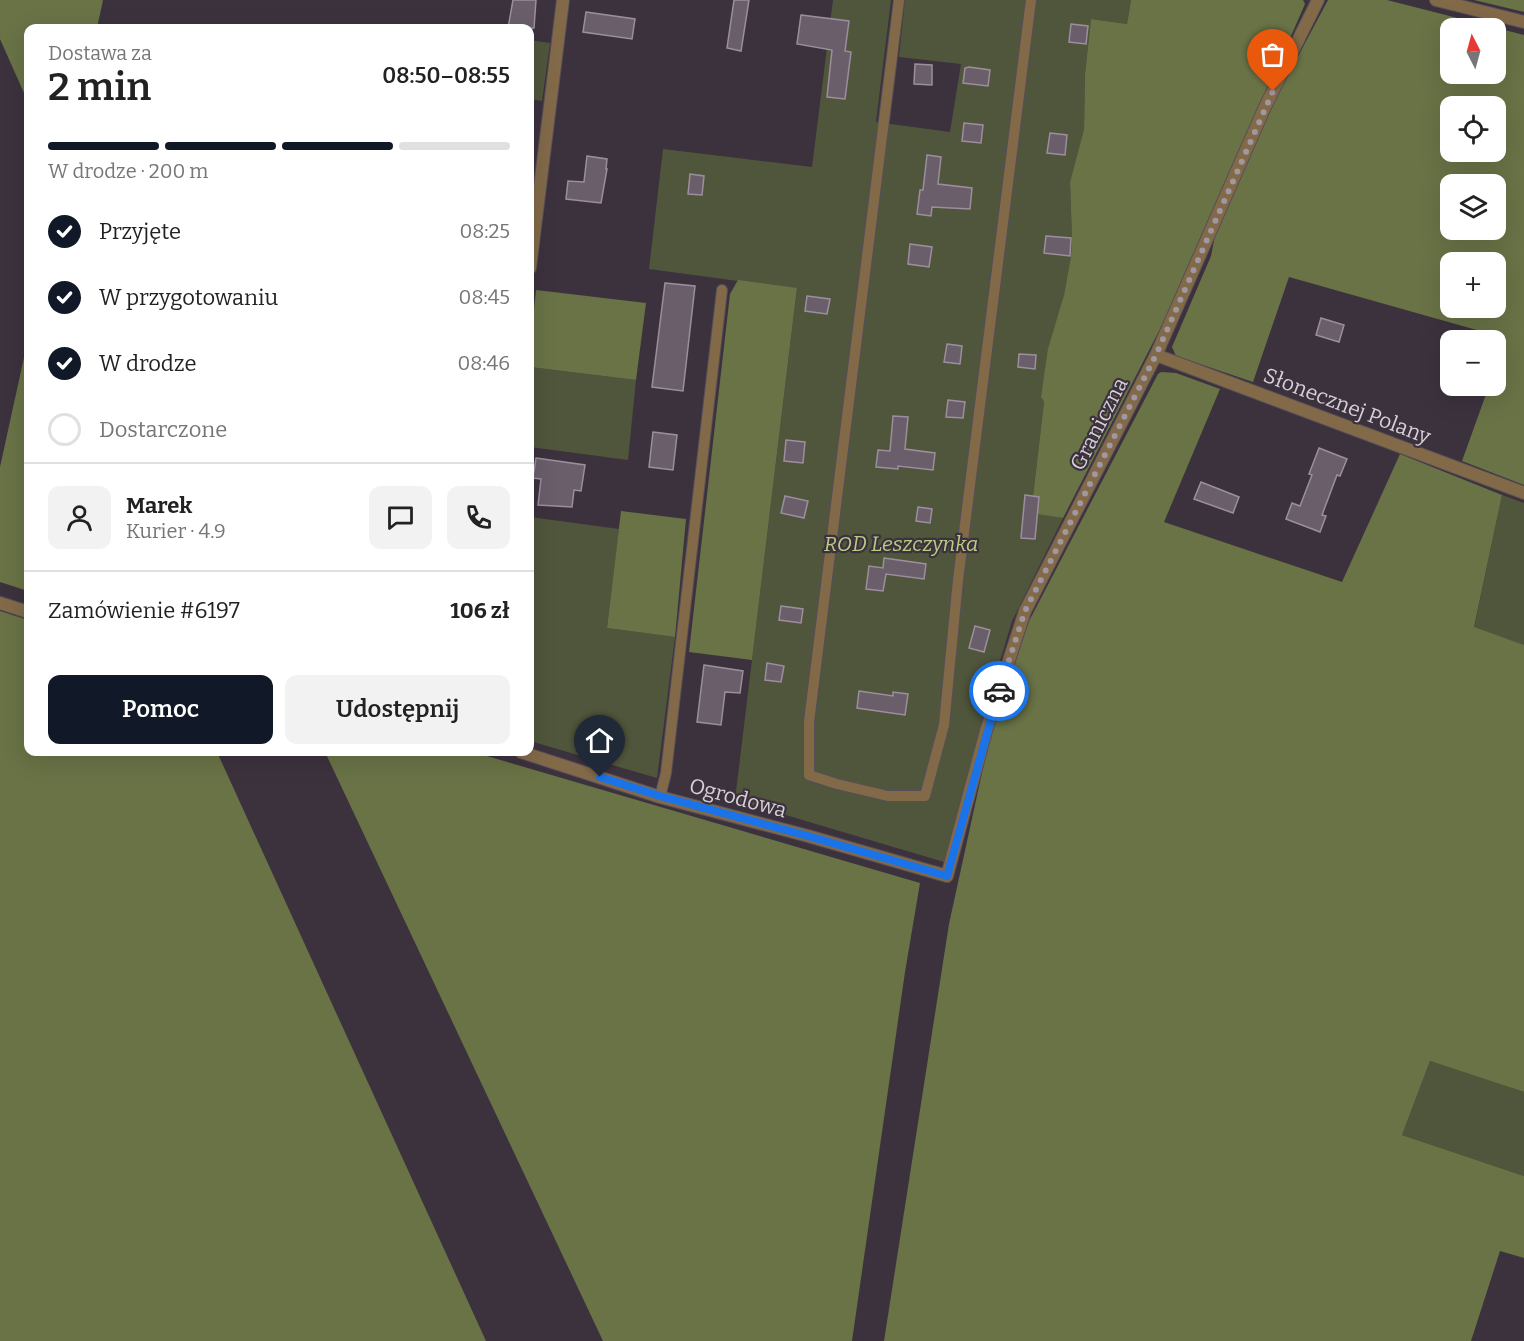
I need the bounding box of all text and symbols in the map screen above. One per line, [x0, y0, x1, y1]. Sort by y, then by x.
north arrow [1440, 18, 1506, 84]
map controls [1440, 18, 1506, 396]
pin [1247, 29, 1298, 91]
icon: bag [1256, 38, 1289, 71]
text: Dostawa za [48, 41, 152, 65]
text: 08:50–08:55 [382, 62, 510, 89]
text: 2 min [48, 64, 151, 110]
button: locate [1440, 96, 1506, 162]
text: W drodze · 200 m [48, 159, 208, 183]
button: layers [1440, 174, 1506, 240]
icon: check [48, 215, 81, 248]
text: Przyjęte [99, 218, 181, 245]
text: 08:25 [459, 219, 510, 243]
button: + [1440, 252, 1506, 318]
icon: check [48, 281, 81, 314]
text: W przygotowaniu [99, 284, 278, 311]
text: 08:45 [459, 285, 510, 309]
button: − [1440, 330, 1506, 396]
icon: check [48, 347, 81, 380]
text: W drodze [99, 350, 197, 377]
text: 08:46 [458, 351, 510, 375]
street label: Słonecznej Polany [1260, 362, 1435, 450]
street label: Graniczna [1065, 373, 1134, 475]
text: Dostarczone [99, 416, 227, 443]
button: person [48, 486, 111, 549]
button: chat [369, 486, 432, 549]
button: phone [447, 486, 510, 549]
text: Marek [126, 492, 192, 519]
text: Kurier · 4.9 [126, 519, 226, 543]
park label: ROD Leszczynka [824, 531, 978, 557]
text: Zamówienie #6197 [48, 597, 240, 624]
text: 106 zł [450, 597, 510, 624]
courier [969, 661, 1029, 721]
button: Pomoc [48, 675, 273, 744]
button: Udostępnij [285, 675, 510, 744]
icon: car [983, 675, 1016, 708]
pin [574, 715, 625, 777]
icon: home [583, 724, 616, 757]
street label: Ogrodowa [687, 773, 790, 824]

